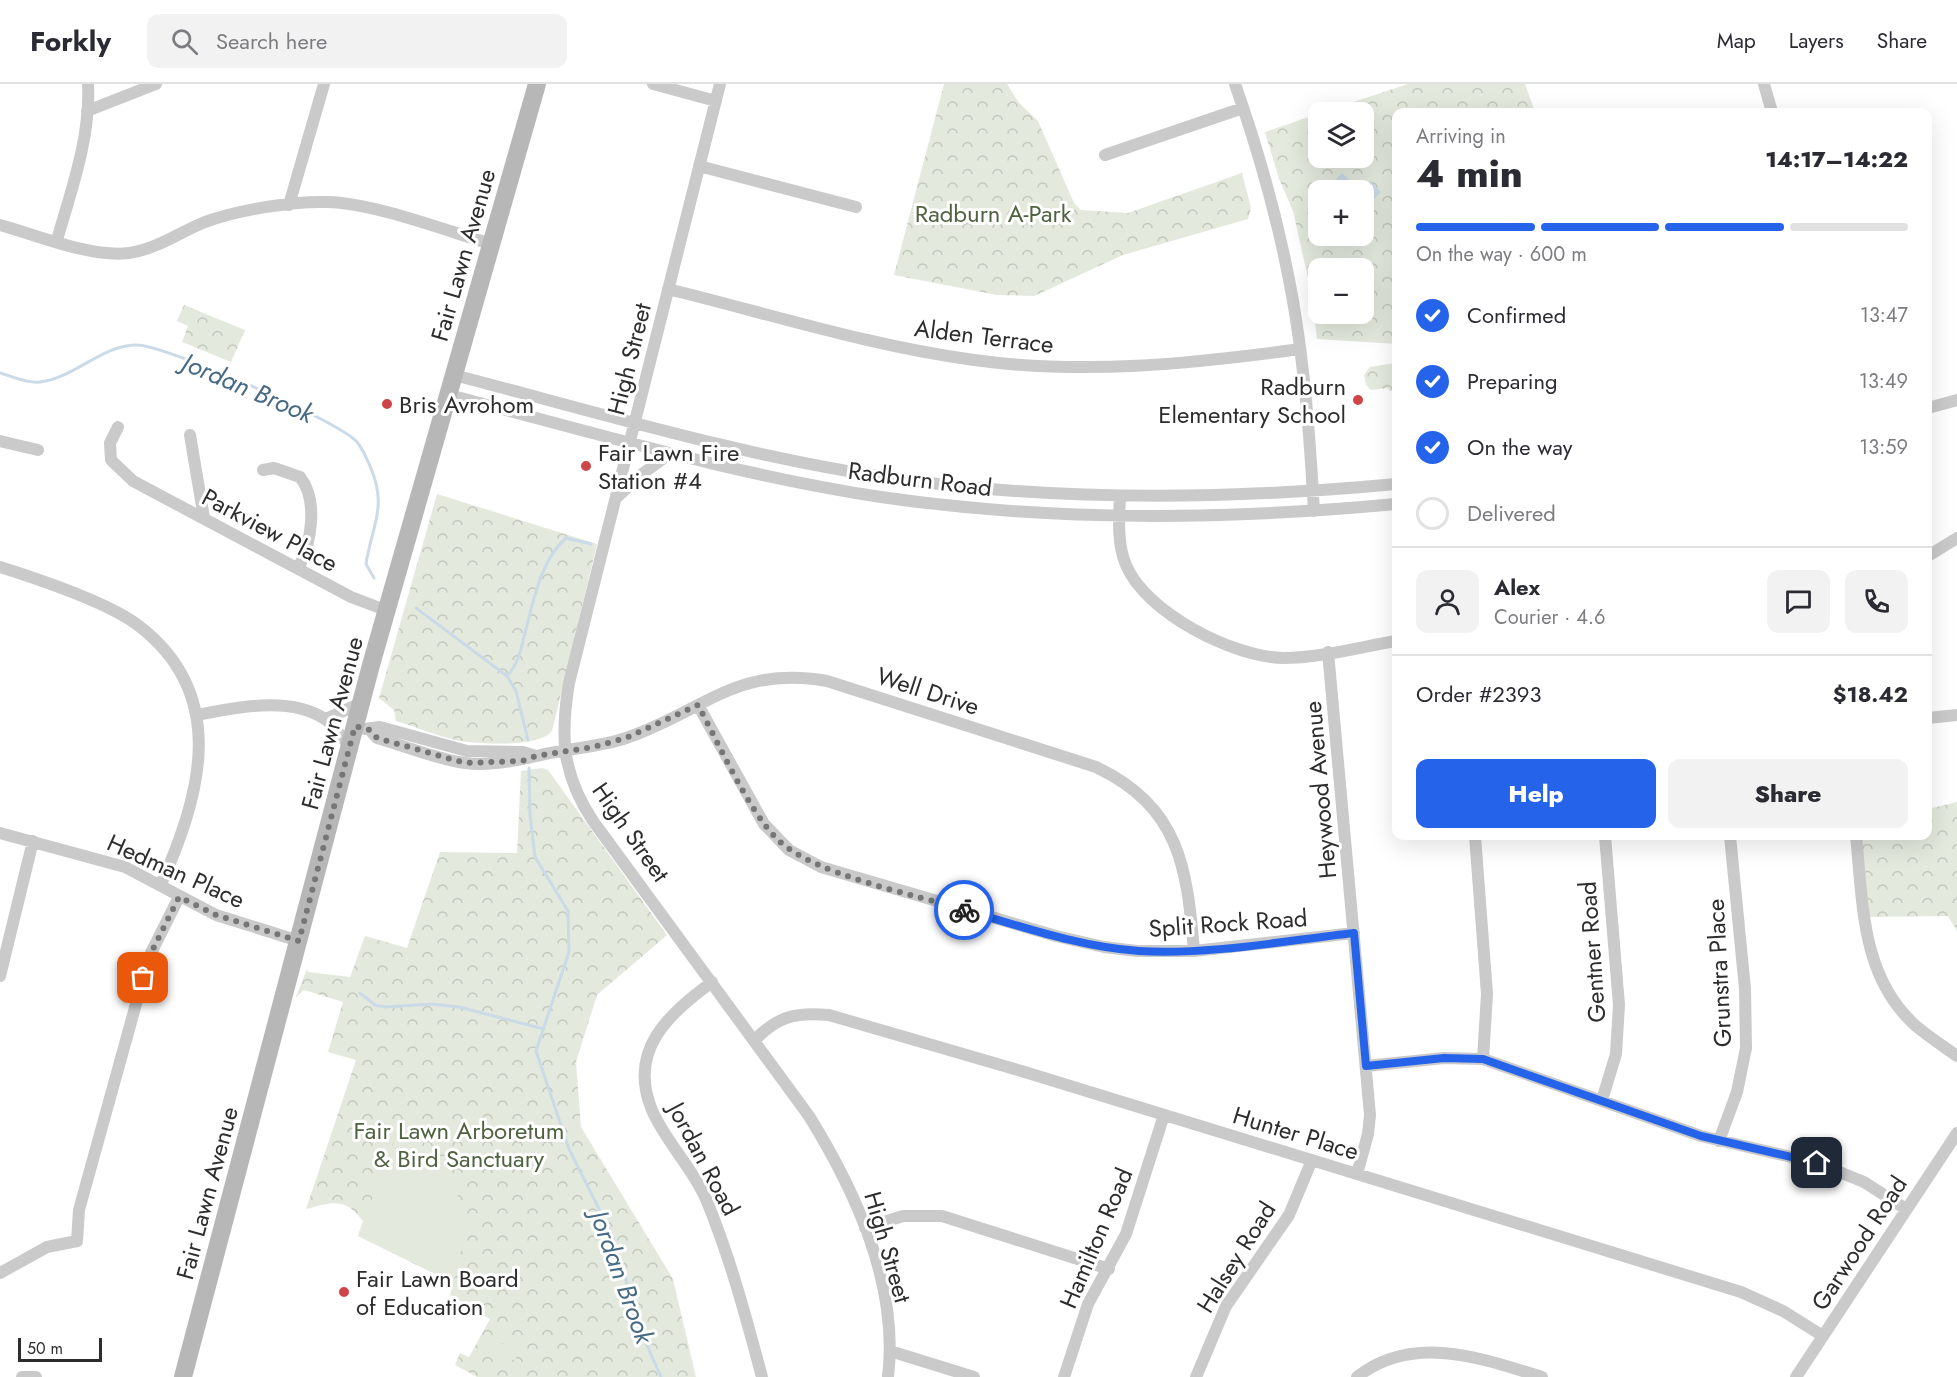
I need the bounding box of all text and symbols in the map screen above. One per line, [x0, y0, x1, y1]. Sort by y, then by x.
search box [147, 14, 567, 68]
text: Forkly [30, 21, 111, 62]
icon: search [168, 25, 201, 58]
text: Search here [216, 25, 327, 57]
text: Map [1717, 26, 1756, 56]
text: Layers [1789, 26, 1844, 56]
text: Share [1877, 26, 1927, 56]
map controls [1308, 102, 1374, 324]
button: layers [1308, 102, 1374, 168]
text: Arriving in [1416, 122, 1506, 151]
text: 14:17–14:22 [1765, 143, 1908, 175]
text: 4 min [1416, 145, 1523, 202]
street label: Fair Lawn Avenue [422, 165, 504, 345]
button: + [1308, 180, 1374, 246]
park label: Radburn A-Park [915, 196, 1072, 231]
text: On the way · 600 m [1416, 240, 1587, 269]
button: − [1308, 258, 1374, 324]
street label: High Street [598, 299, 660, 419]
icon: check [1416, 299, 1449, 332]
text: Confirmed [1467, 299, 1566, 331]
text: 13:47 [1860, 301, 1908, 330]
street label: Alden Terrace [912, 310, 1056, 362]
water label: Jordan Brook [172, 341, 321, 433]
icon: check [1416, 365, 1449, 398]
text: Preparing [1467, 365, 1558, 397]
text: 13:49 [1859, 367, 1908, 396]
place label: Radburn Elementary School [1158, 369, 1346, 432]
place label: Bris Avrohom [399, 387, 534, 422]
marker: Radburn Elementary School [1351, 393, 1365, 407]
marker: Bris Avrohom [380, 397, 394, 411]
icon: check [1416, 431, 1449, 464]
text: On the way [1467, 431, 1572, 463]
text: 13:59 [1859, 433, 1908, 462]
place label: Fair Lawn Fire Station #4 [598, 435, 739, 498]
street label: Radburn Road [846, 453, 994, 505]
marker: Fair Lawn Fire Station #4 [579, 459, 593, 473]
street label: Parkview Place [196, 479, 344, 581]
text: Delivered [1467, 497, 1556, 529]
button: person [1416, 570, 1479, 633]
button: chat [1767, 570, 1830, 633]
button: phone [1845, 570, 1908, 633]
text: Alex [1494, 571, 1540, 603]
text: Courier · 4.6 [1494, 603, 1606, 632]
street label: Fair Lawn Avenue [292, 633, 372, 813]
street label: Well Drive [872, 658, 984, 724]
text: Order #2393 [1416, 678, 1541, 710]
text: $18.42 [1833, 678, 1908, 710]
street label: Heywood Avenue [1295, 700, 1345, 880]
button: Help [1416, 759, 1656, 828]
button: Share [1668, 759, 1908, 828]
street label: High Street [584, 775, 678, 889]
street label: Hedman Place [102, 825, 250, 917]
courier [934, 880, 994, 940]
street label: Gentner Road [1570, 880, 1614, 1024]
icon: bike [948, 894, 981, 927]
street label: Grunstra Place [1698, 898, 1740, 1048]
street label: Split Rock Road [1147, 900, 1309, 946]
pin [117, 952, 168, 1003]
icon: bag [126, 961, 159, 994]
street label: Jordan Road [658, 1093, 749, 1222]
street label: Hunter Place [1229, 1097, 1363, 1169]
street label: Fair Lawn Avenue [167, 1103, 247, 1283]
park label: Fair Lawn Arboretum & Bird Sanctuary [353, 1113, 565, 1176]
pin [1791, 1137, 1842, 1188]
icon: home [1800, 1146, 1833, 1179]
street label: Hamilton Road [1051, 1162, 1141, 1314]
street label: Garwood Road [1802, 1169, 1916, 1317]
street label: High Street [855, 1187, 921, 1307]
street label: Halsey Road [1188, 1195, 1284, 1319]
water label: Jordan Brook [579, 1200, 664, 1351]
place label: Fair Lawn Board of Education [356, 1261, 519, 1324]
marker: Fair Lawn Board of Education [337, 1285, 351, 1299]
scale bar [18, 1335, 102, 1362]
text: 50 m [27, 1337, 63, 1360]

